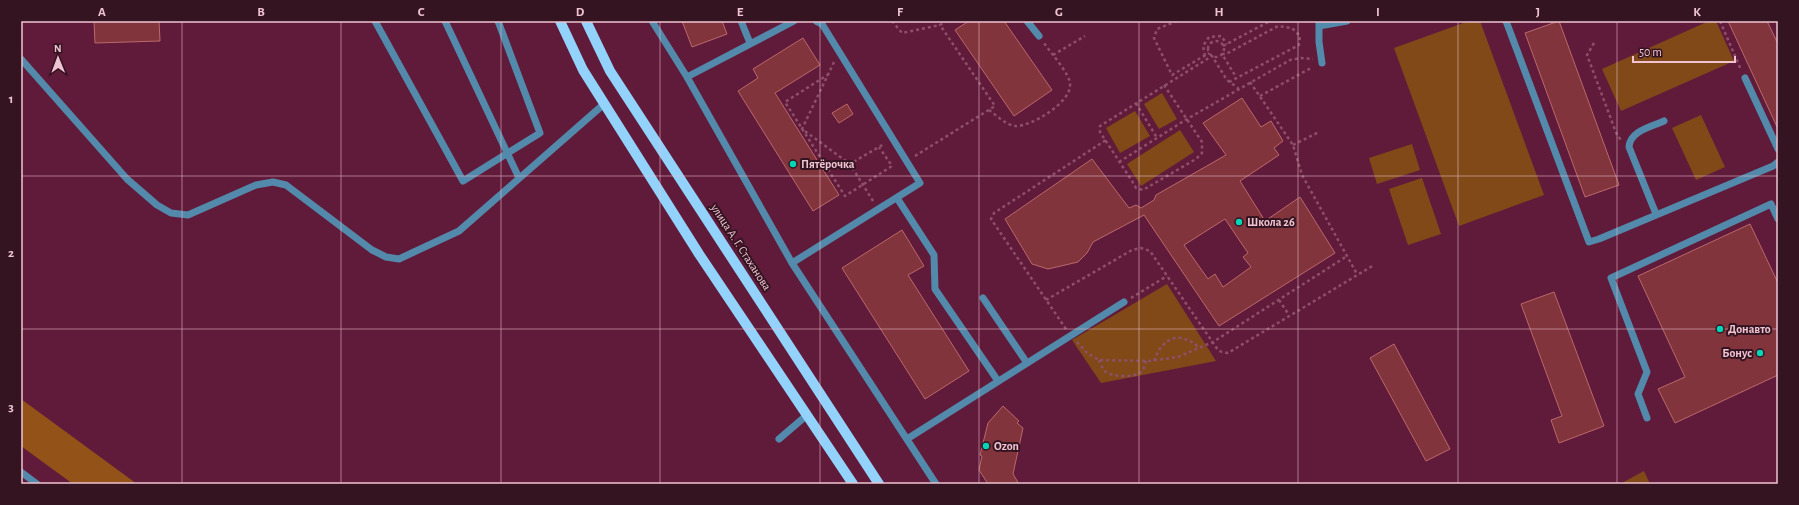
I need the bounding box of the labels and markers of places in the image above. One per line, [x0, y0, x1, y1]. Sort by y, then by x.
place label: Пятёрочка [801, 158, 855, 170]
marker: Пятёрочка [788, 159, 798, 169]
place label: Школа 26 [1247, 216, 1295, 228]
marker: Школа 26 [1234, 217, 1244, 227]
place label: Донавто [1728, 323, 1771, 335]
marker: Донавто [1715, 324, 1725, 334]
place label: Бонус [1722, 347, 1752, 360]
marker: Бонус [1755, 348, 1765, 358]
place label: Ozon [994, 440, 1019, 452]
marker: Ozon [981, 441, 991, 451]

